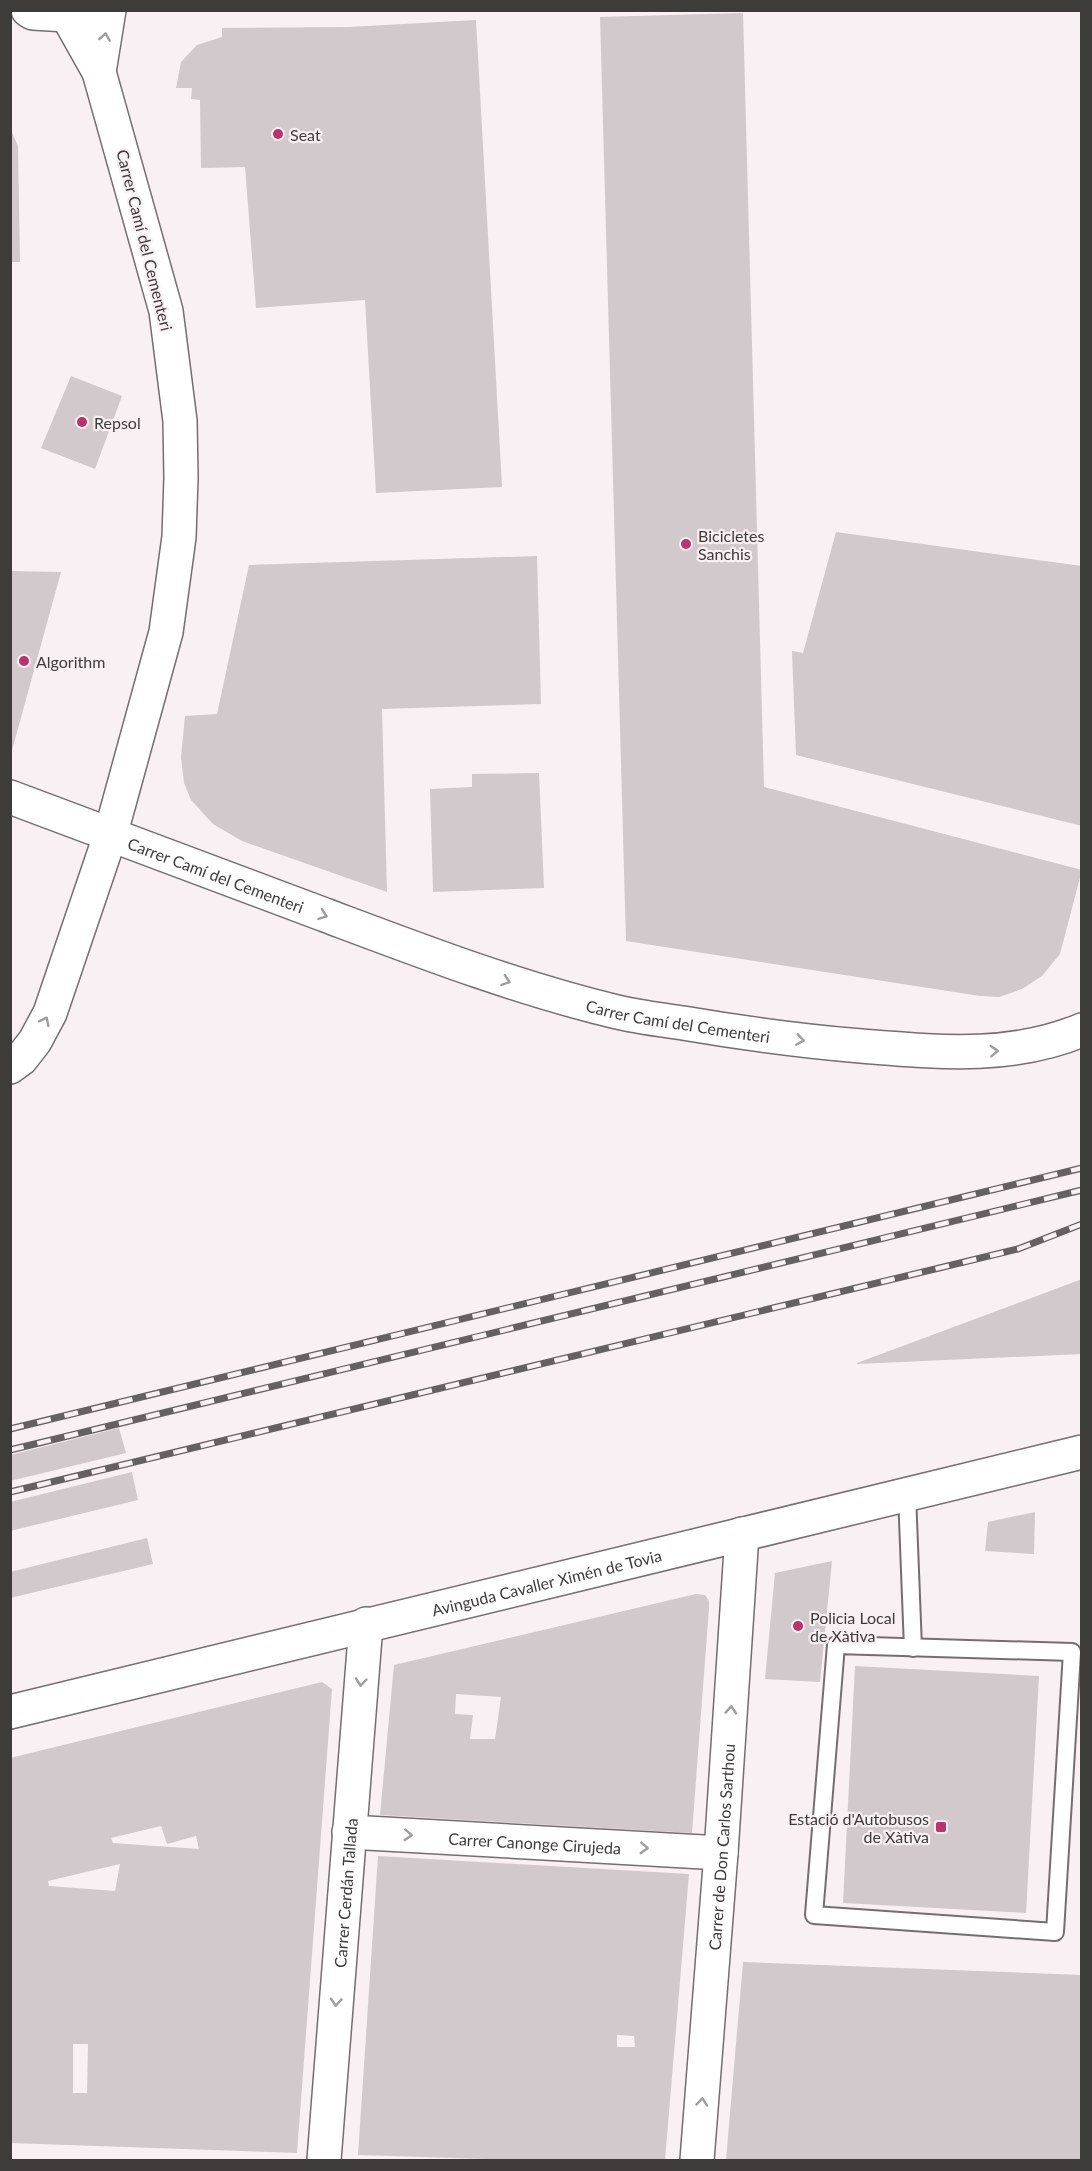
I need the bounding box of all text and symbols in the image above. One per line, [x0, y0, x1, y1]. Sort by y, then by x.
one-way arrow [98, 32, 110, 41]
place label: Seat [290, 125, 321, 144]
marker: Seat [271, 127, 285, 141]
street label: Carrer Camí del Cementeri [113, 147, 177, 333]
place label: Repsol [94, 413, 141, 432]
marker: Repsol [75, 415, 89, 429]
place label: Bicicletes Sanchis [698, 526, 764, 563]
marker: Bicicletes Sanchis [679, 537, 693, 551]
place label: Algorithm [36, 652, 105, 671]
marker: Algorithm [17, 654, 31, 668]
street label: Carrer Camí del Cementeri [125, 833, 307, 916]
one-way arrow [317, 907, 328, 920]
one-way arrow [500, 973, 511, 986]
street label: Carrer Camí del Cementeri [584, 995, 771, 1046]
one-way arrow [38, 1017, 49, 1028]
one-way arrow [795, 1033, 804, 1045]
one-way arrow [990, 1044, 999, 1057]
street label: Avinguda Cavaller Ximén de Tovia [429, 1545, 663, 1619]
place label: Policia Local de Xàtiva [810, 1608, 895, 1645]
marker: Policia Local de Xàtiva [791, 1619, 805, 1633]
one-way arrow [355, 1678, 368, 1687]
one-way arrow [724, 1706, 737, 1715]
street label: Carrer de Don Carlos Sarthou [704, 1743, 738, 1951]
place label: Estació d'Autobusos de Xàtiva [788, 1809, 929, 1846]
street label: Carrer Cerdán Tallada [330, 1817, 360, 1968]
marker: Estació d'Autobusos de Xàtiva [934, 1820, 948, 1834]
street label: Carrer Canonge Cirujeda [448, 1828, 622, 1857]
one-way arrow [403, 1829, 412, 1842]
one-way arrow [640, 1842, 649, 1855]
one-way arrow [330, 1998, 343, 2007]
one-way arrow [695, 2098, 708, 2107]

